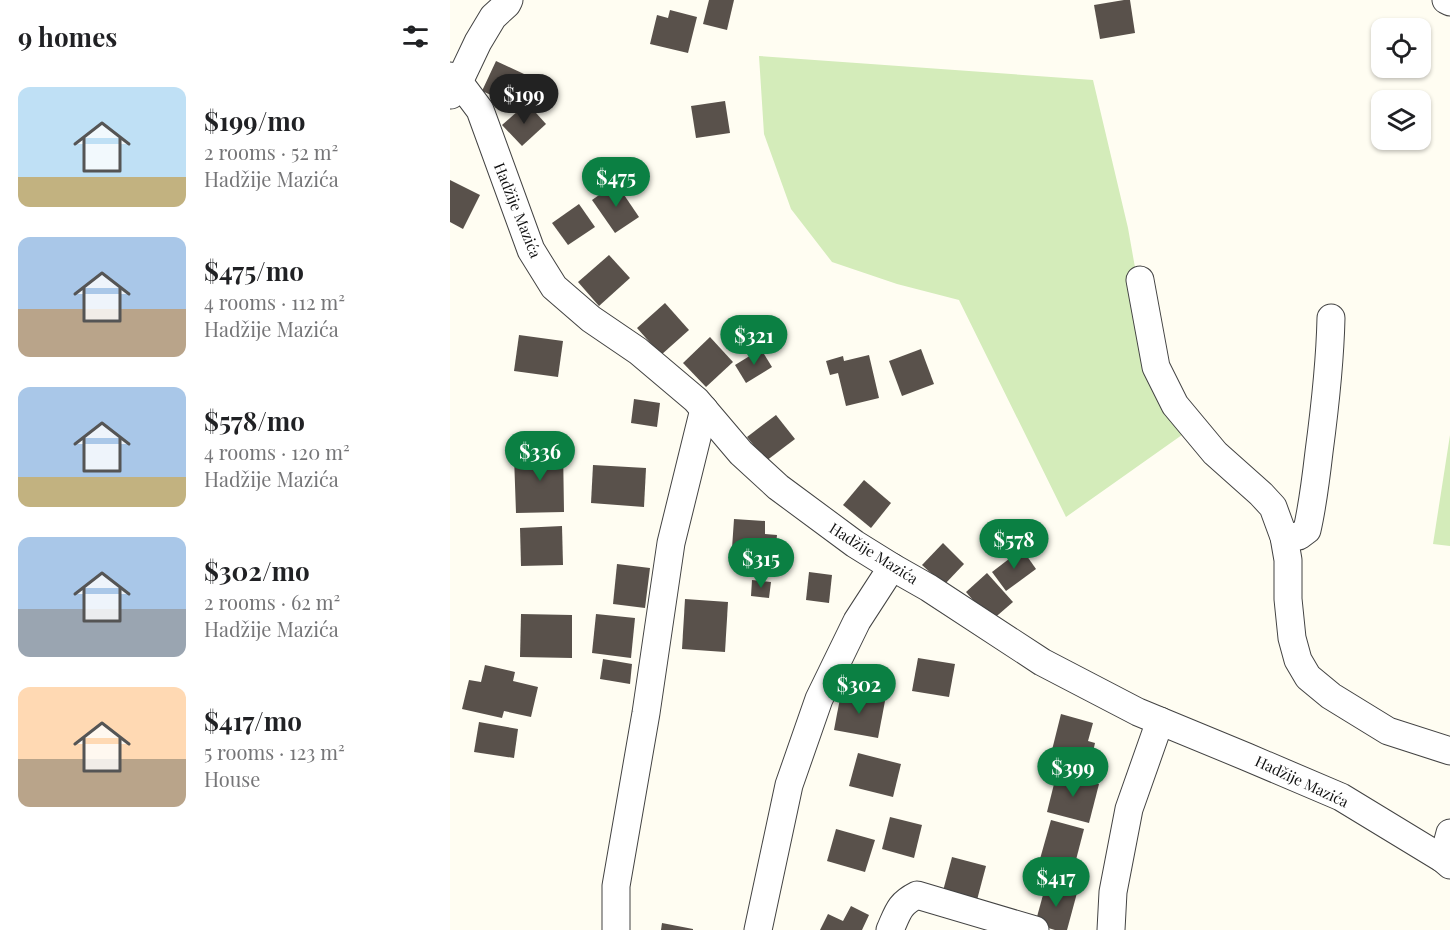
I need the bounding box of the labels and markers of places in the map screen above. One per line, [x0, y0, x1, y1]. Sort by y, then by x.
pin: $199 [488, 74, 560, 125]
pin: $475 [580, 157, 652, 208]
pin: $321 [718, 315, 790, 366]
pin: $336 [504, 431, 576, 482]
pin: $578 [978, 519, 1050, 570]
pin: $315 [725, 538, 797, 589]
pin: $302 [823, 664, 895, 715]
pin: $399 [1037, 747, 1109, 798]
pin: $417 [1020, 857, 1092, 908]

